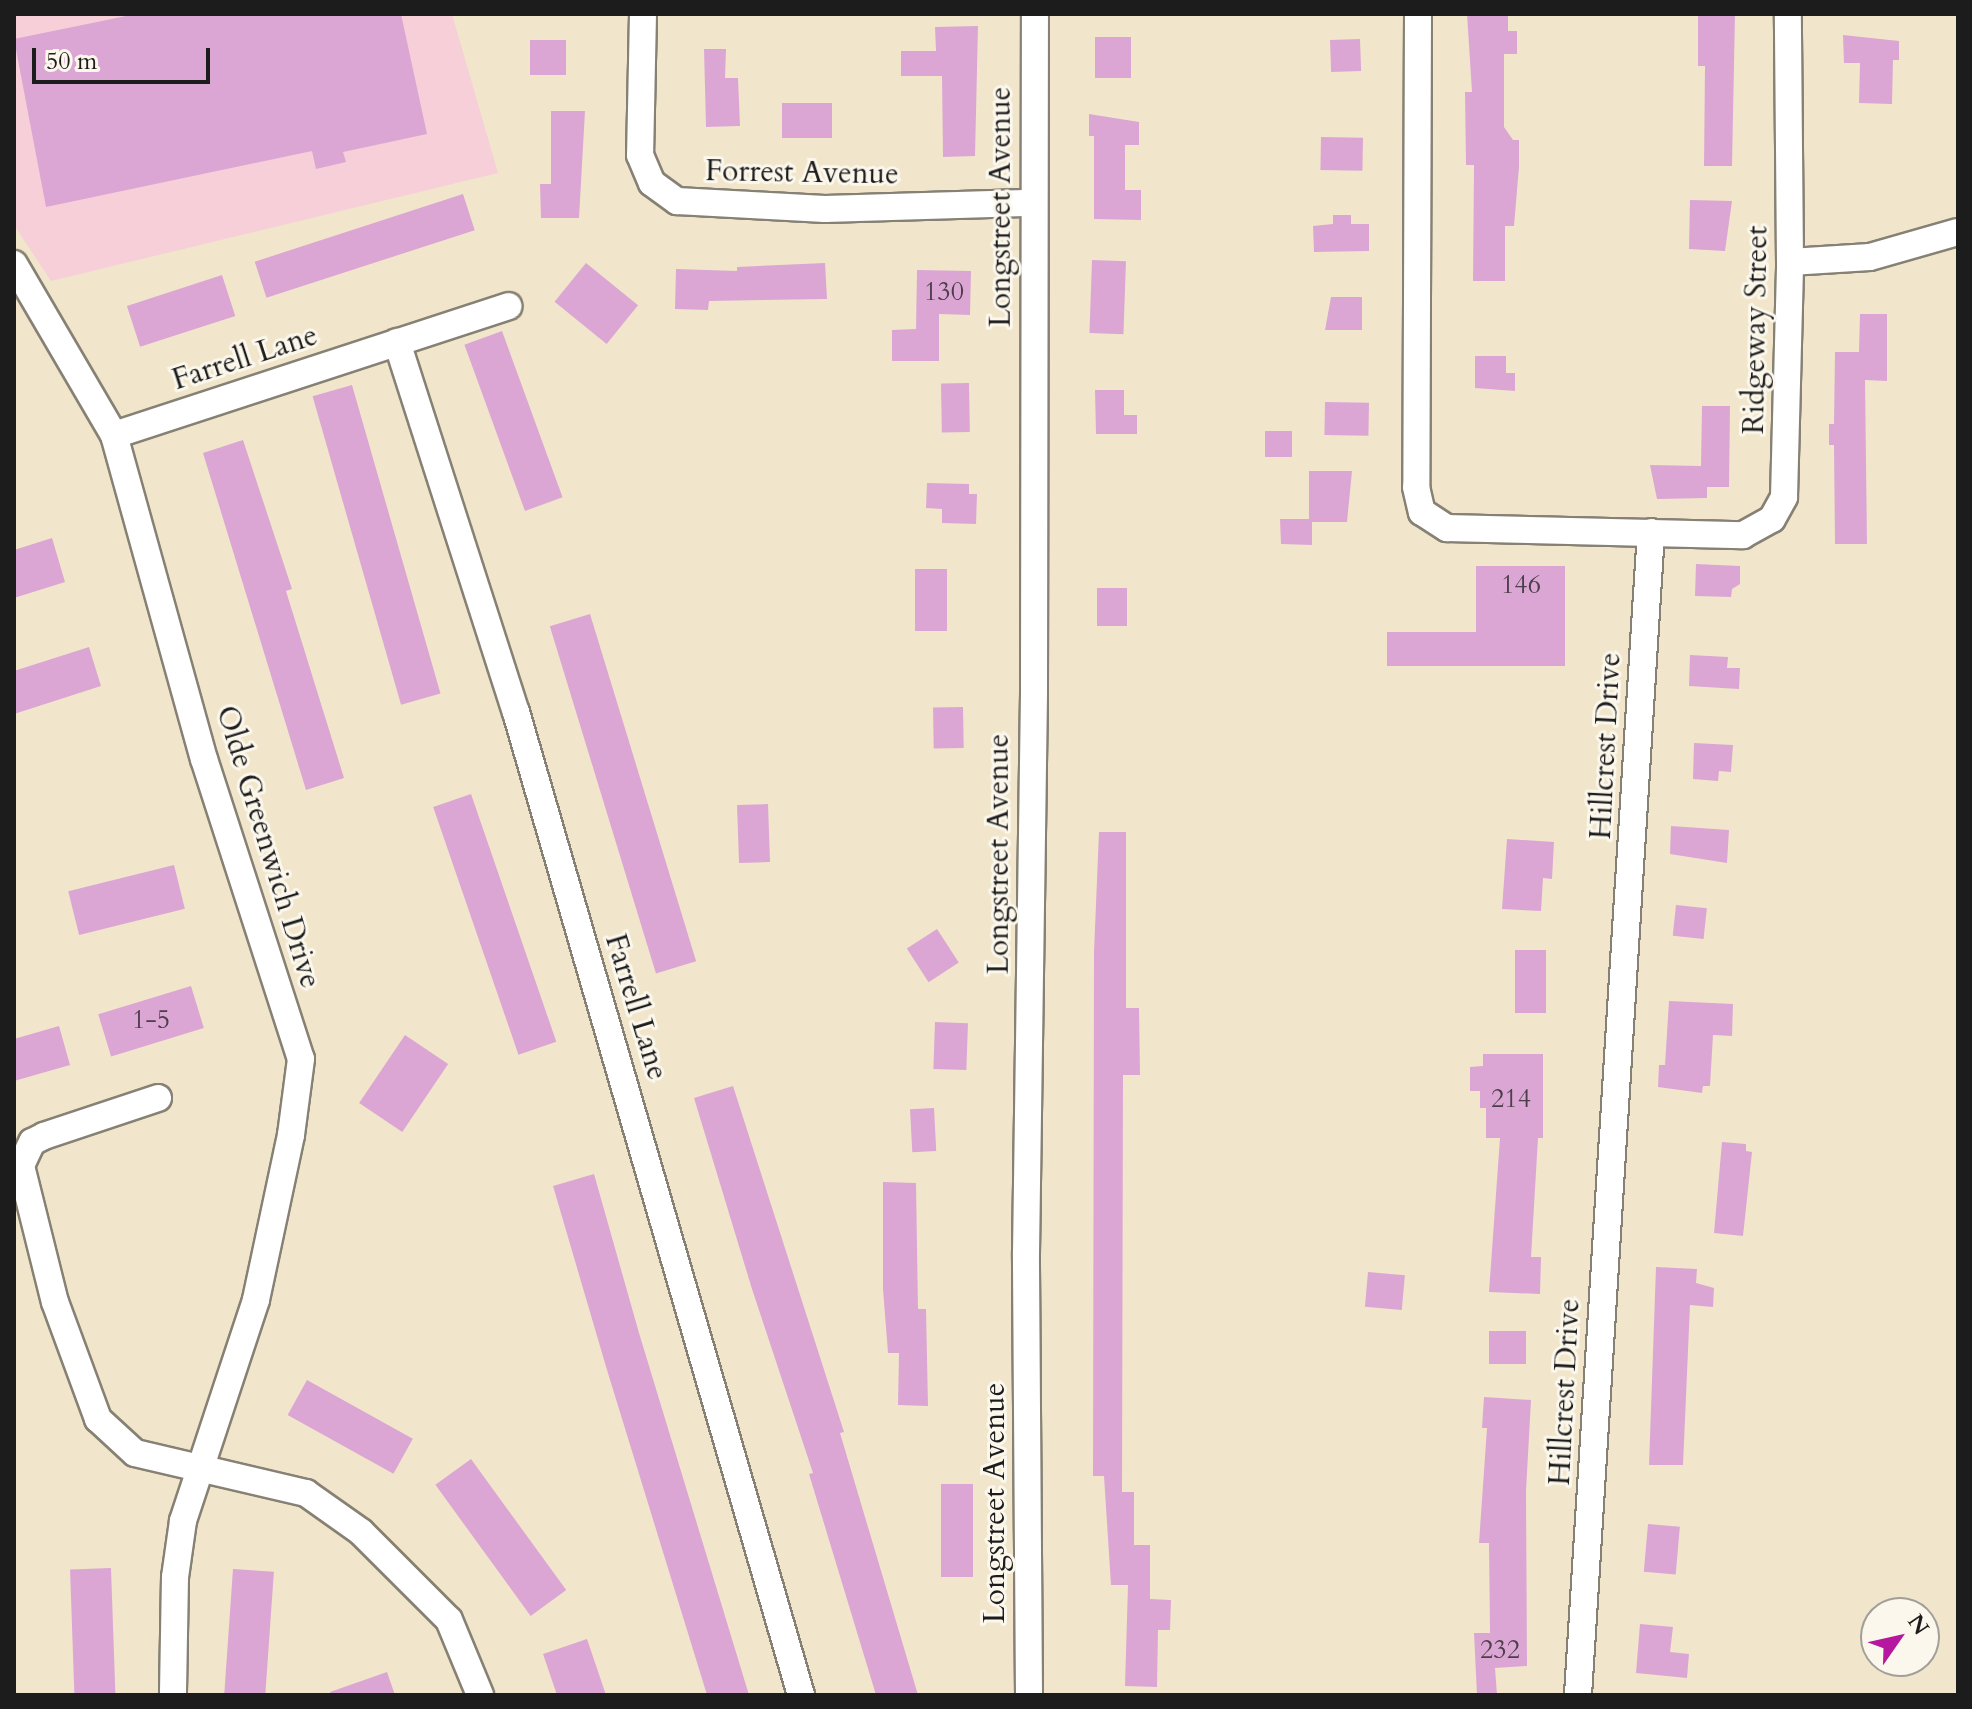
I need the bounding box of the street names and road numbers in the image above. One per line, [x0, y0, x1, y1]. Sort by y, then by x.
street label: Longstreet Avenue [983, 87, 1019, 327]
street label: Forrest Avenue [705, 153, 899, 193]
street label: Ridgeway Street [1736, 225, 1776, 435]
street label: Farrell Lane [168, 318, 322, 398]
street label: Hillcrest Drive [1583, 652, 1629, 840]
street label: Olde Greenwich Drive [208, 701, 328, 993]
street label: Longstreet Avenue [981, 734, 1017, 974]
street label: Farrell Lane [597, 930, 675, 1084]
street label: Hillcrest Drive [1542, 1298, 1588, 1486]
street label: Longstreet Avenue [977, 1383, 1013, 1623]

